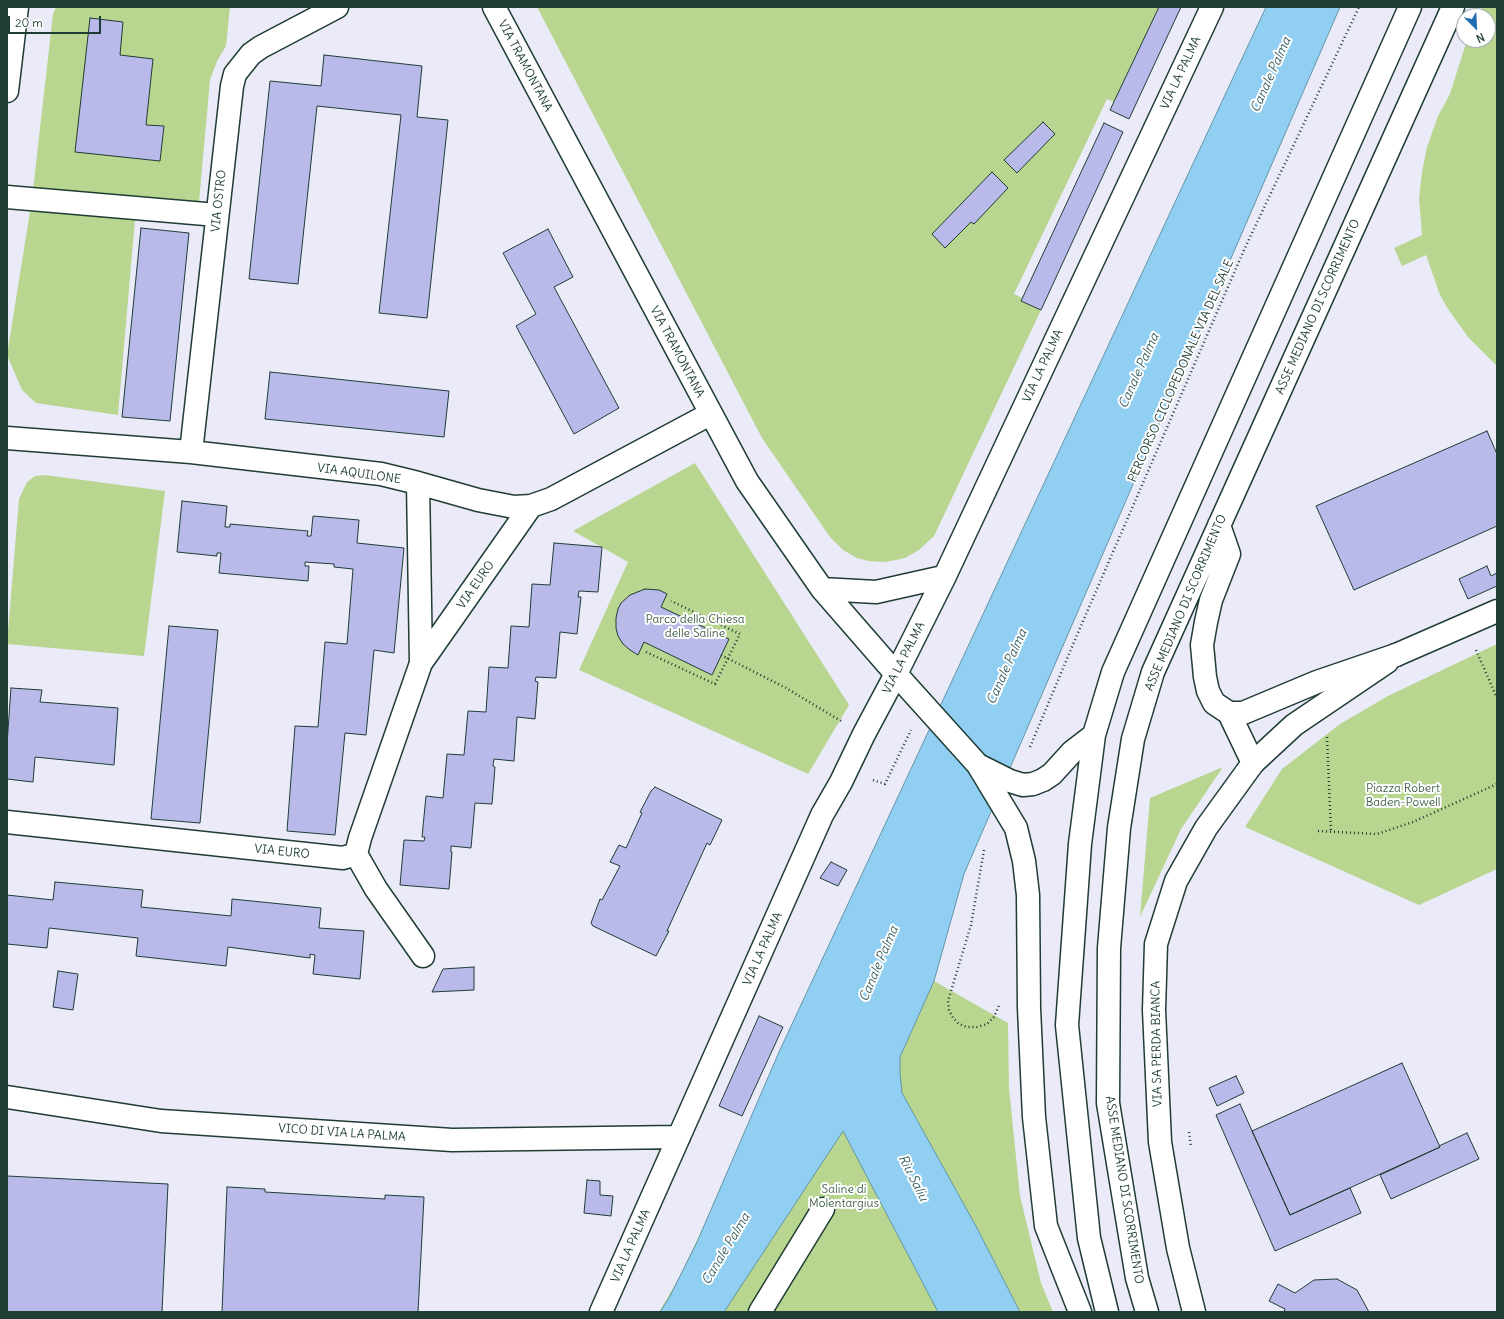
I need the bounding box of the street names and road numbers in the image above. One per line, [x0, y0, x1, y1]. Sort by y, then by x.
street label: VIA TRAMONTANA [495, 18, 555, 114]
street label: VIA LA PALMA [1158, 34, 1204, 112]
street label: VIA OSTRO [209, 169, 229, 233]
street label: ASSE MEDIANO DI SCORRIMENTO [1273, 217, 1363, 397]
street label: PERCORSO CICLOPEDONALE VIA DEL SALE [1125, 257, 1237, 485]
street label: VIA TRAMONTANA [647, 304, 707, 400]
street label: VIA LA PALMA [1020, 327, 1066, 405]
street label: VIA AQUILONE [316, 461, 402, 487]
street label: ASSE MEDIANO DI SCORRIMENTO [1142, 513, 1230, 693]
street label: VIA EURO [454, 558, 498, 612]
street label: VIA LA PALMA [880, 620, 928, 696]
street label: VIA EURO [254, 842, 310, 862]
street label: VIA LA PALMA [740, 910, 786, 988]
street label: VIA SA PERDA BIANCA [1149, 981, 1165, 1107]
street label: ASSE MEDIANO DI SCORRIMENTO [1102, 1095, 1146, 1285]
street label: VICO DI VIA LA PALMA [278, 1121, 406, 1145]
street label: VIA LA PALMA [608, 1207, 654, 1285]

